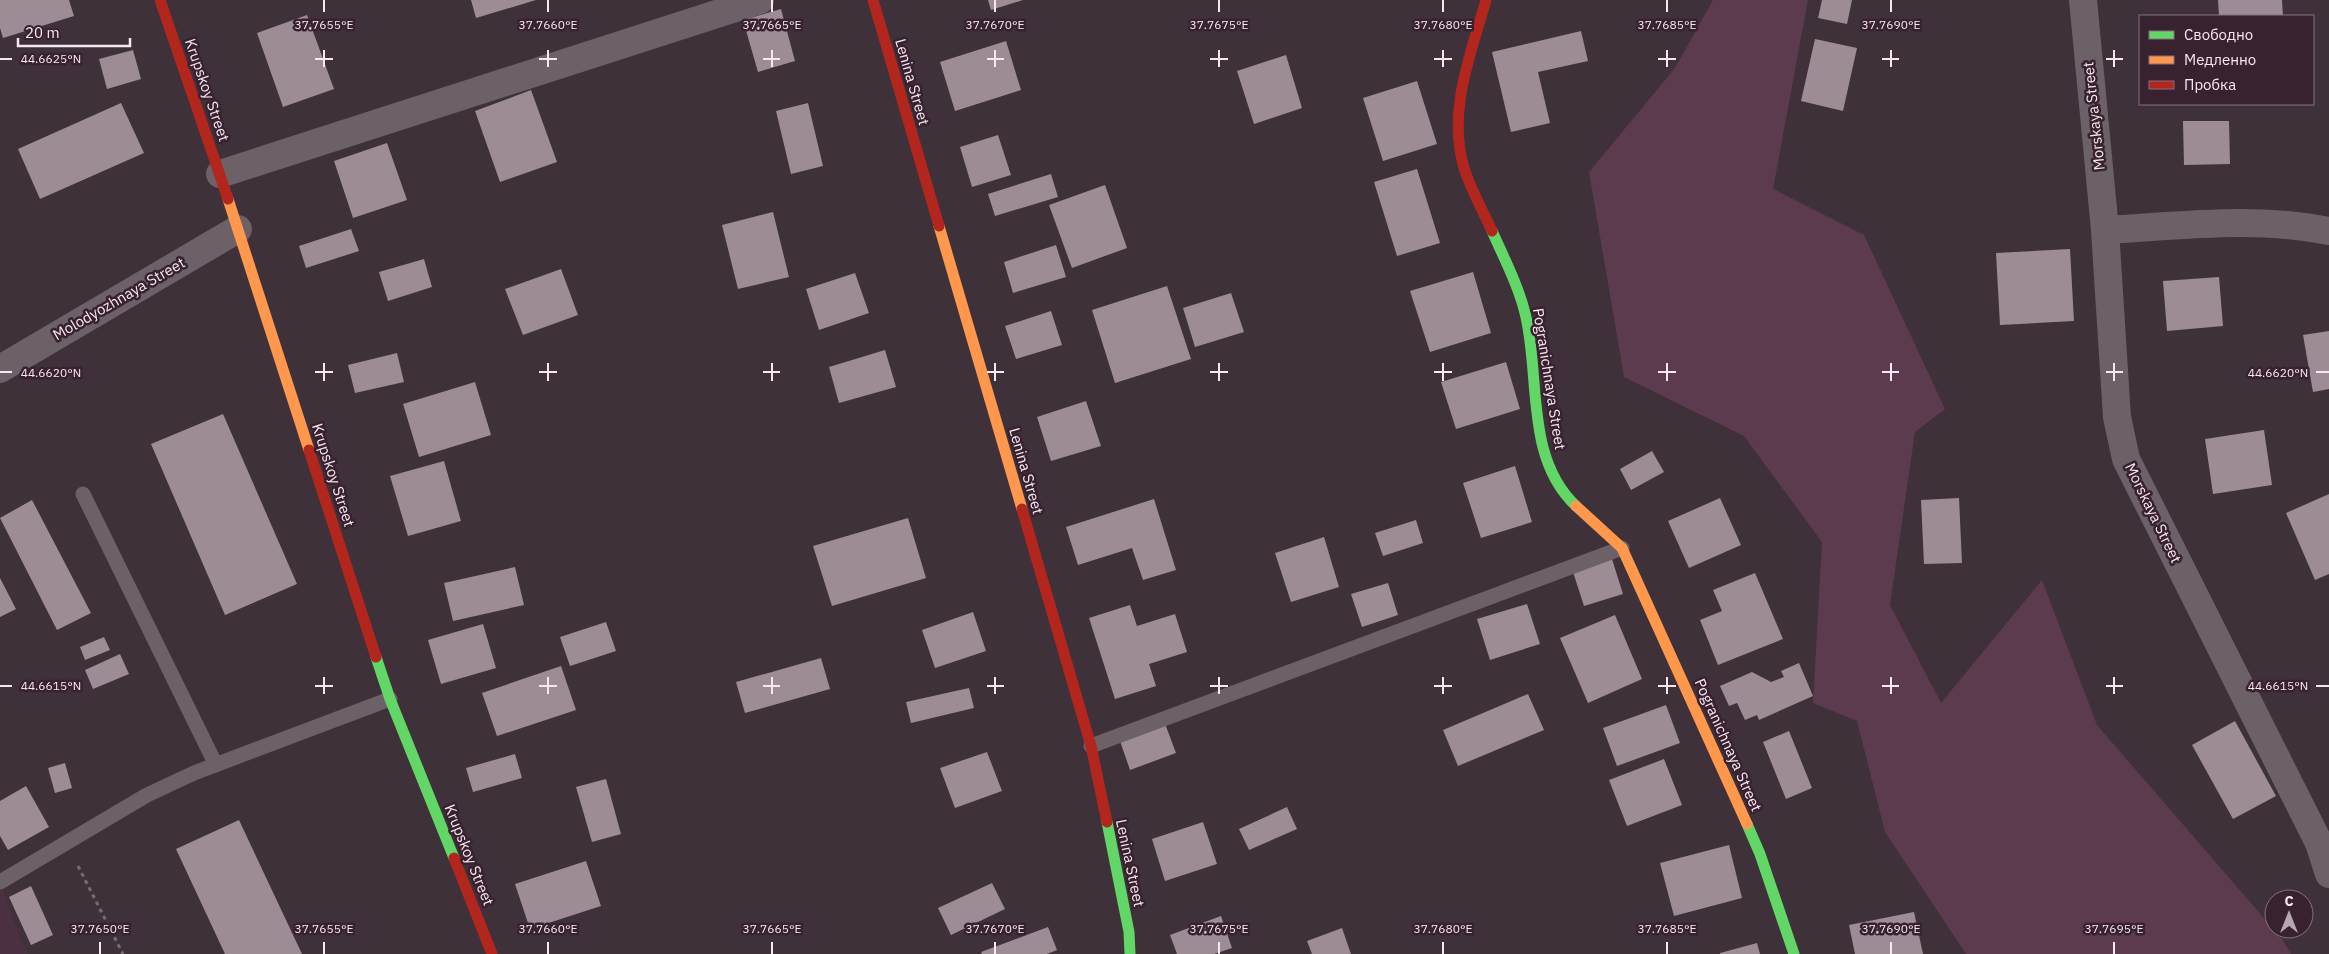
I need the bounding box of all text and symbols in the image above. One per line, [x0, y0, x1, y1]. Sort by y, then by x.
scale bar [18, 15, 130, 47]
legend [2139, 15, 2314, 105]
text: 37.7655°E [294, 17, 354, 32]
text: 37.7660°E [518, 17, 578, 32]
text: 37.7665°E [742, 17, 802, 32]
text: 37.7670°E [965, 17, 1025, 32]
text: 37.7675°E [1189, 17, 1249, 32]
text: 37.7680°E [1413, 17, 1473, 32]
text: 37.7685°E [1637, 17, 1697, 32]
text: 37.7690°E [1861, 17, 1921, 32]
text: 20 m [25, 23, 60, 42]
text: Свободно [2184, 25, 2253, 44]
street label: Krupskoy Street [181, 36, 234, 144]
street label: Lenina Street [891, 36, 934, 127]
text: Медленно [2184, 50, 2256, 69]
text: 44.6625°N [21, 51, 81, 66]
street label: Morskaya Street [2078, 61, 2109, 171]
text: Пробка [2184, 75, 2236, 94]
street label: Molodyozhnaya Street [49, 253, 188, 344]
street label: Pogranichnaya Street [1529, 307, 1570, 451]
text: 44.6620°N [21, 365, 81, 380]
text: 44.6620°N [2248, 365, 2308, 380]
street label: Krupskoy Street [308, 421, 359, 529]
street label: Lenina Street [1005, 425, 1048, 516]
street label: Morskaya Street [2121, 460, 2186, 566]
street label: Pogranichnaya Street [1691, 675, 1766, 814]
text: 44.6615°N [21, 678, 81, 693]
text: 44.6615°N [2248, 678, 2308, 693]
street label: Krupskoy Street [441, 801, 498, 908]
street label: Lenina Street [1112, 817, 1149, 908]
north arrow [2264, 889, 2314, 939]
text: С [2284, 892, 2294, 910]
text: 37.7650°E [70, 921, 130, 936]
text: 37.7655°E [294, 921, 354, 936]
text: 37.7660°E [518, 921, 578, 936]
text: 37.7665°E [742, 921, 802, 936]
text: 37.7670°E [965, 921, 1025, 936]
text: 37.7675°E [1189, 921, 1249, 936]
text: 37.7680°E [1413, 921, 1473, 936]
text: 37.7685°E [1637, 921, 1697, 936]
text: 37.7690°E [1861, 921, 1921, 936]
text: 37.7695°E [2084, 921, 2144, 936]

